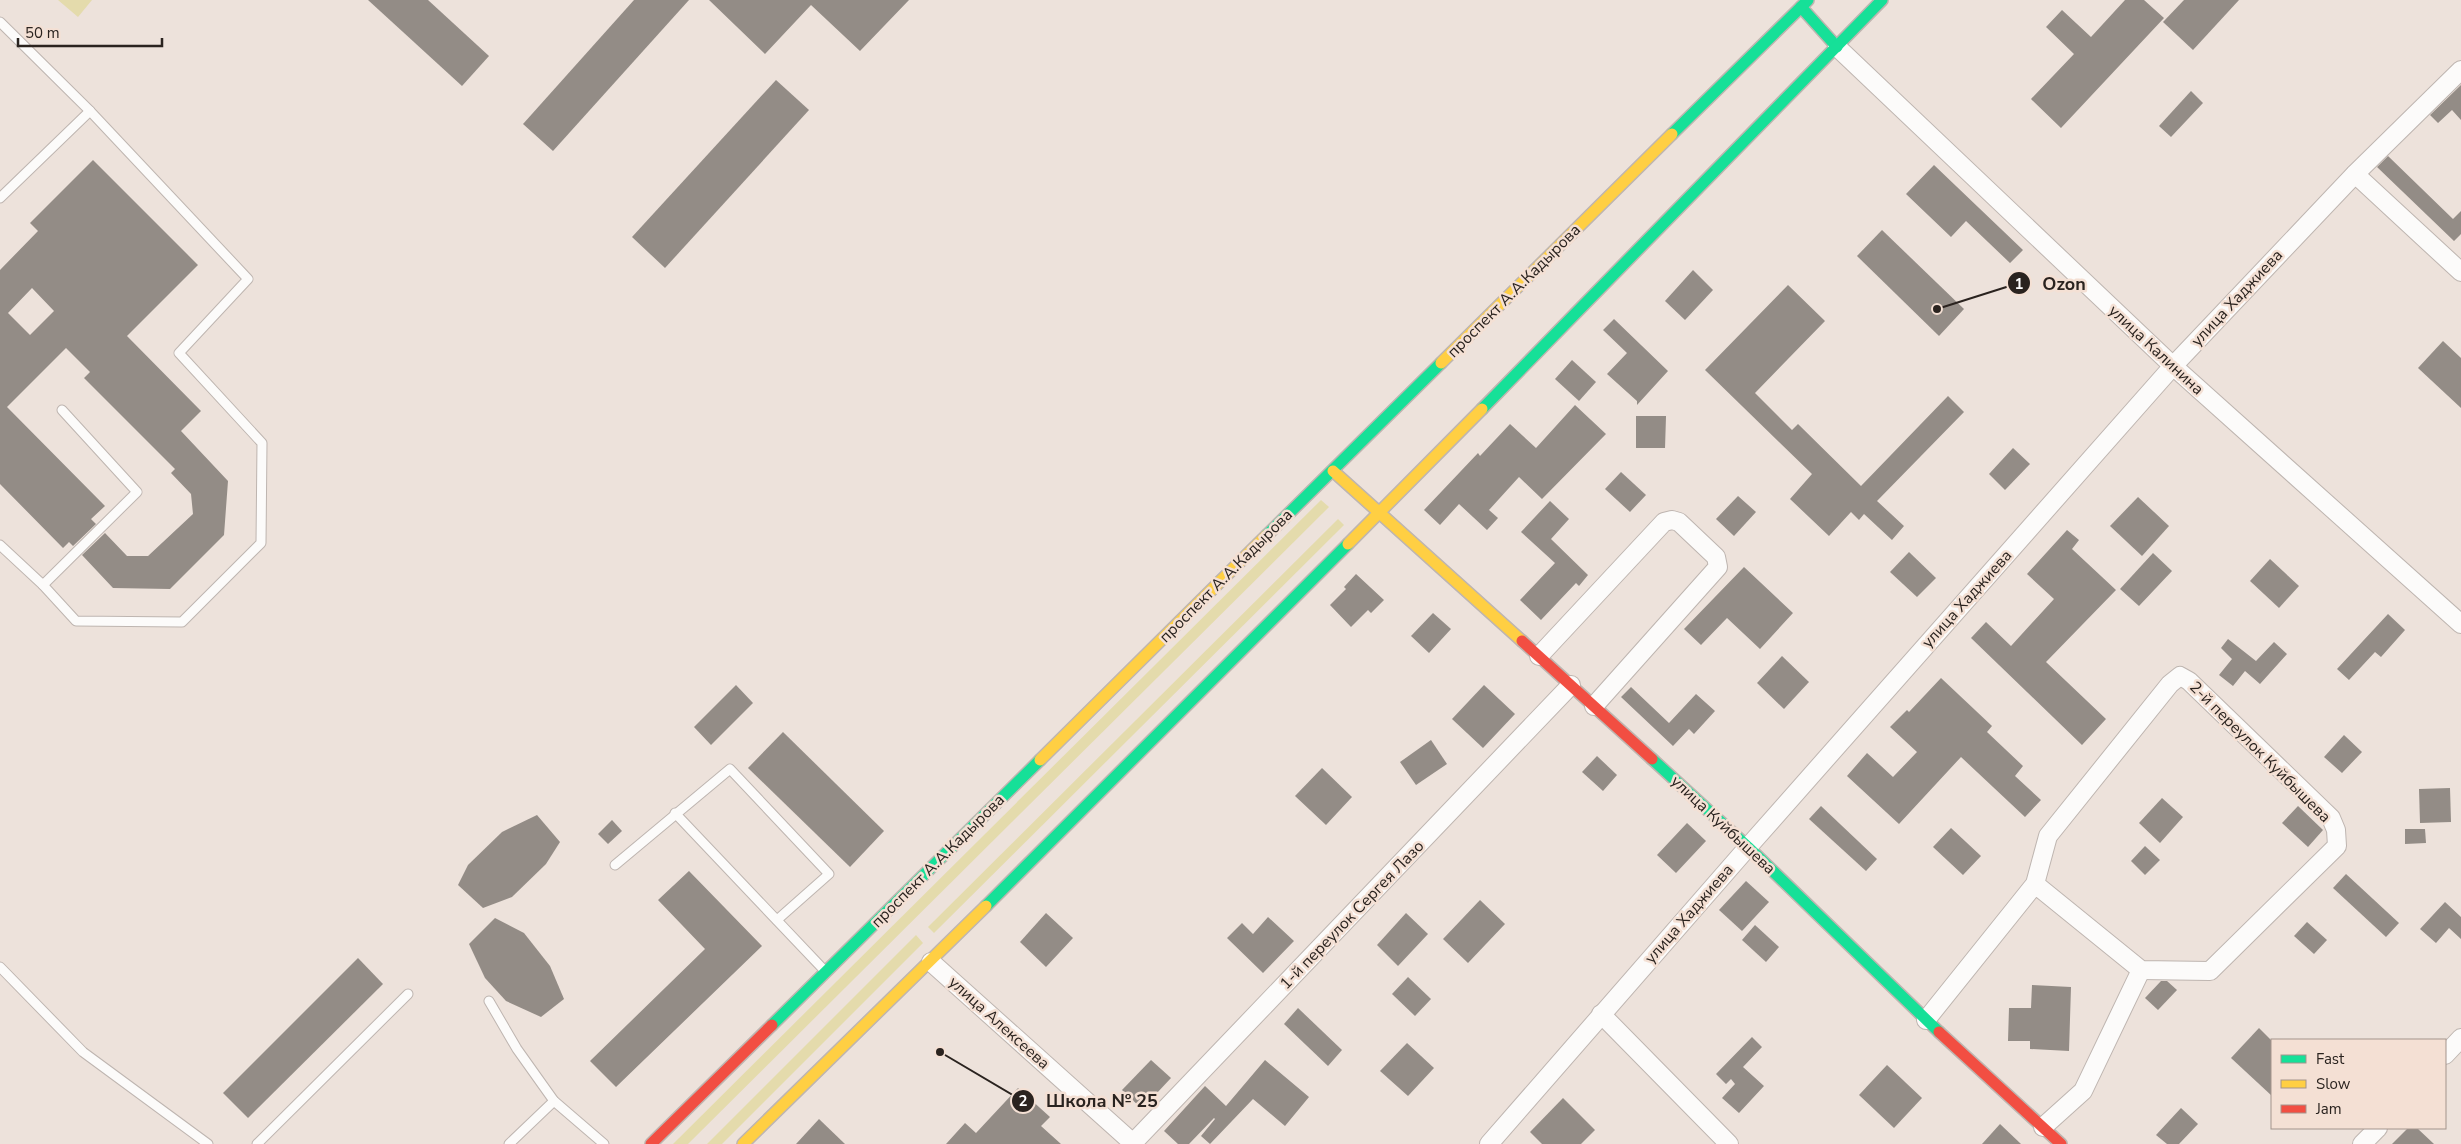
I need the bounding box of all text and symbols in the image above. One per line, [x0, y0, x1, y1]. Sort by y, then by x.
scale bar [18, 15, 161, 47]
text: 50 m [25, 23, 60, 43]
street label: проспект А.А.Кадырова [1442, 219, 1586, 363]
street label: улица Хаджиева [2186, 245, 2288, 351]
callout: Ozon [2007, 267, 2095, 300]
text: Ozon [2042, 272, 2086, 296]
text: 1 [2014, 274, 2024, 294]
street label: улица Калинина [2104, 300, 2208, 400]
street label: проспект А.А.Кадырова [1154, 504, 1298, 648]
street label: улица Хаджиева [1917, 545, 2017, 653]
street label: 2-й переулок Куйбышева [2184, 676, 2336, 828]
street label: улица Куйбышева [1666, 771, 1780, 879]
street label: проспект А.А.Кадырова [866, 789, 1010, 933]
street label: 1-й переулок Сергея Лазо [1275, 836, 1429, 994]
street label: улица Хаджиева [1640, 860, 1738, 968]
street label: улица Алексеева [944, 972, 1054, 1074]
legend [2271, 1039, 2446, 1129]
text: Fast [2316, 1049, 2345, 1069]
text: Slow [2316, 1074, 2351, 1094]
callout: Школа № 25 [1011, 1084, 1168, 1117]
text: Школа № 25 [1046, 1089, 1158, 1113]
text: 2 [1018, 1091, 1028, 1111]
text: Jam [2315, 1099, 2342, 1119]

